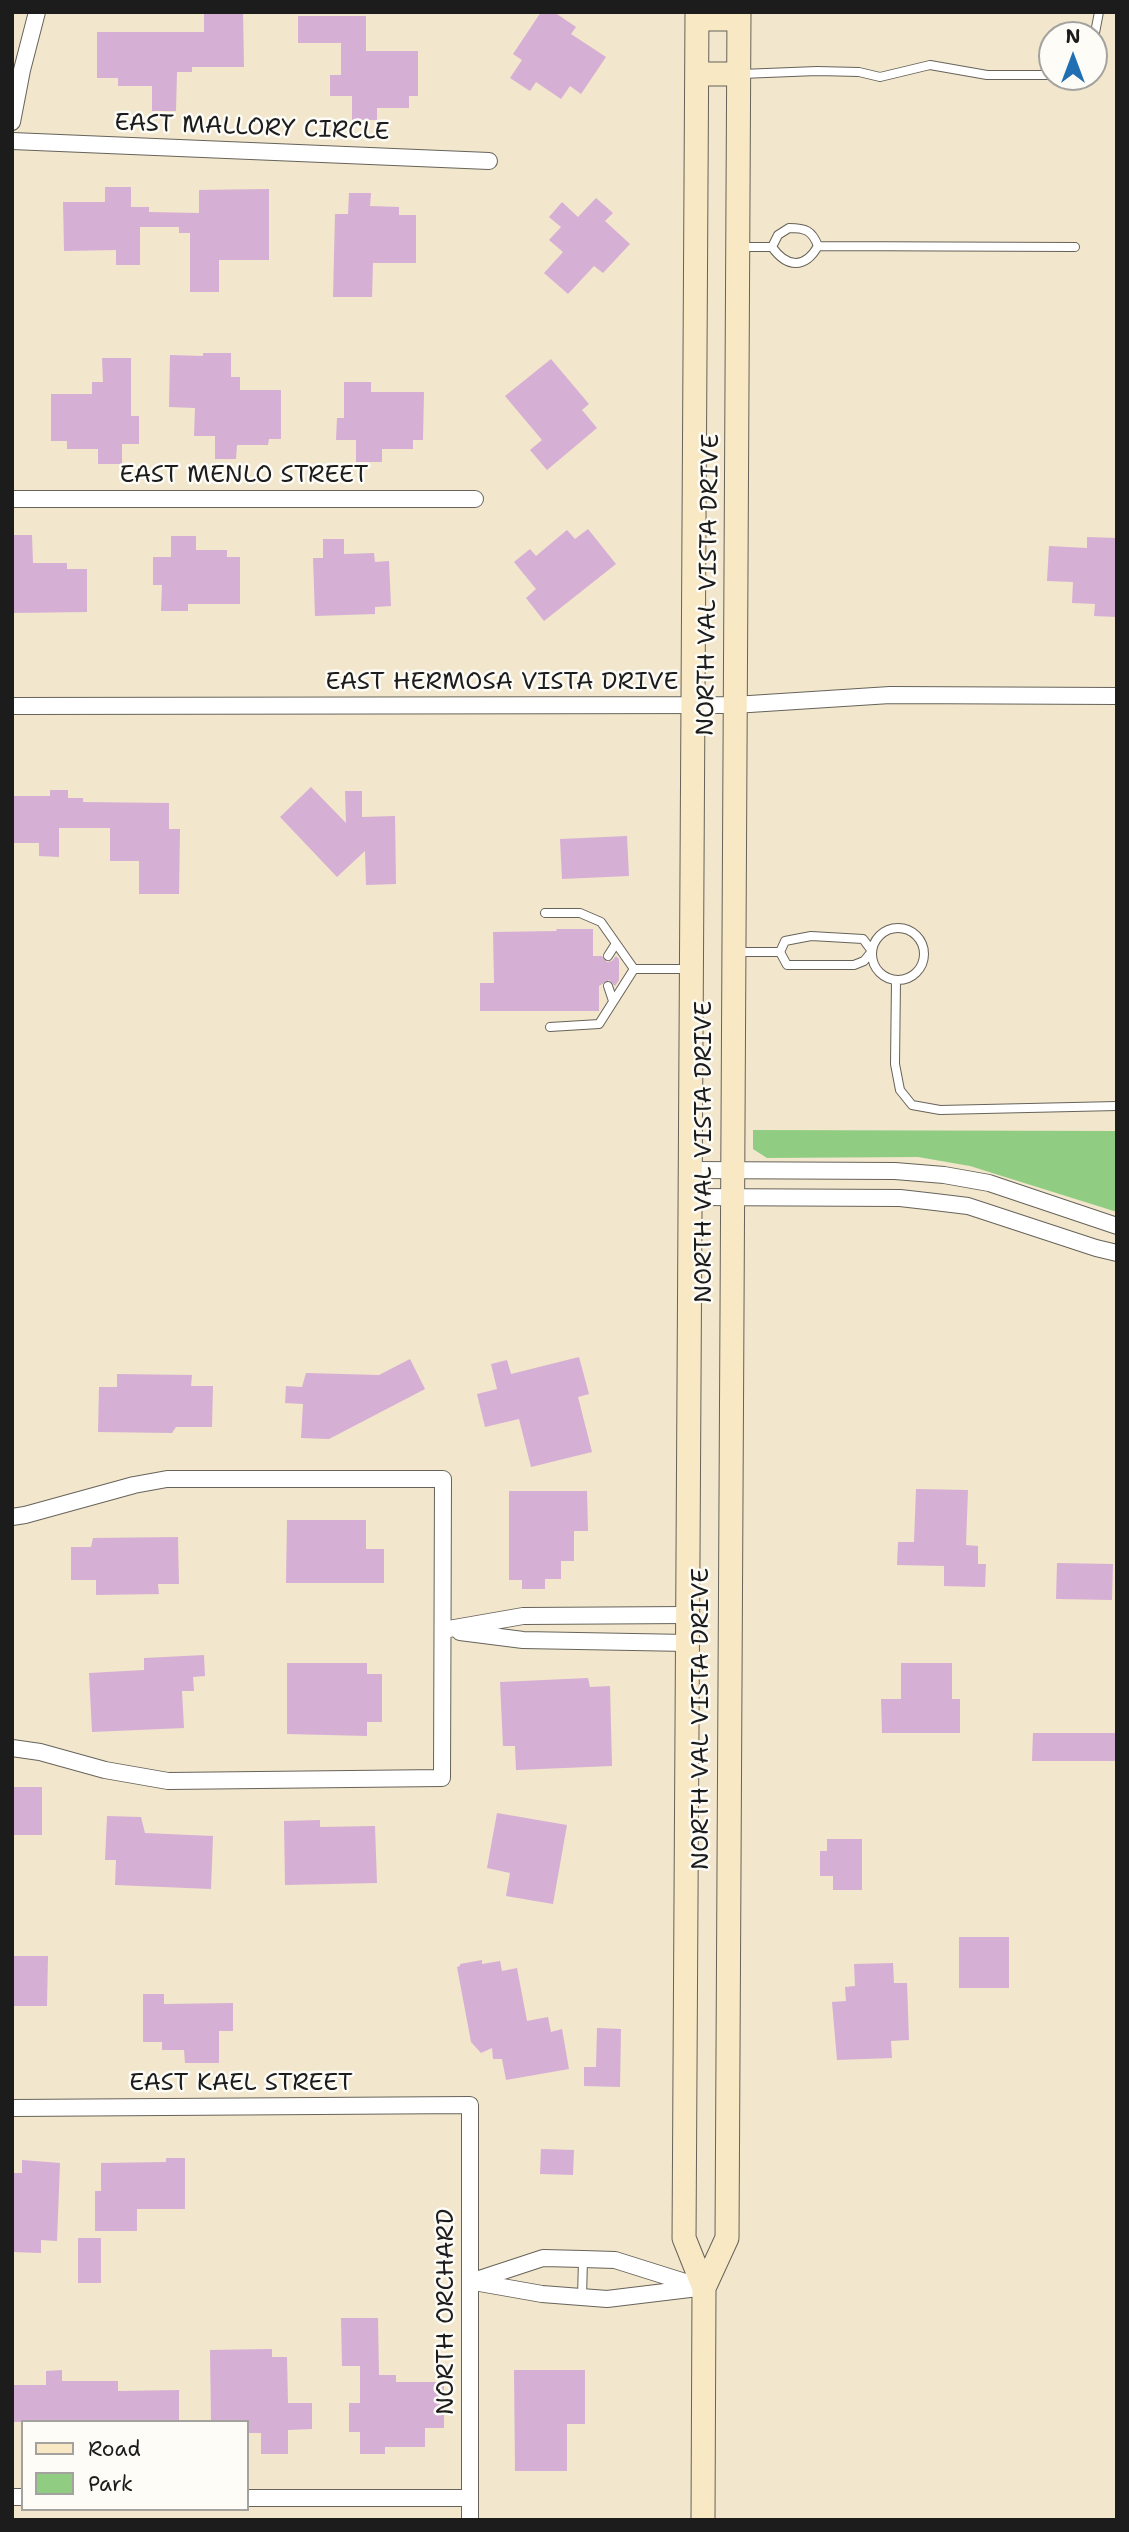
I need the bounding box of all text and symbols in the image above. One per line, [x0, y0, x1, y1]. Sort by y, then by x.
north arrow [1038, 21, 1108, 91]
text: N [1065, 24, 1081, 49]
street label: EAST MALLORY CIRCLE [114, 109, 390, 147]
street label: NORTH VAL VISTA DRIVE [692, 433, 726, 737]
street label: EAST MENLO STREET [119, 462, 369, 490]
street label: EAST HERMOSA VISTA DRIVE [325, 669, 679, 697]
street label: NORTH VAL VISTA DRIVE [691, 1001, 719, 1303]
street label: NORTH VAL VISTA DRIVE [688, 1568, 716, 1870]
street label: EAST KAEL STREET [129, 2070, 353, 2098]
street label: NORTH ORCHARD [433, 2209, 461, 2415]
legend [21, 2420, 248, 2511]
text: Road [88, 2435, 141, 2463]
text: Park [88, 2470, 133, 2498]

